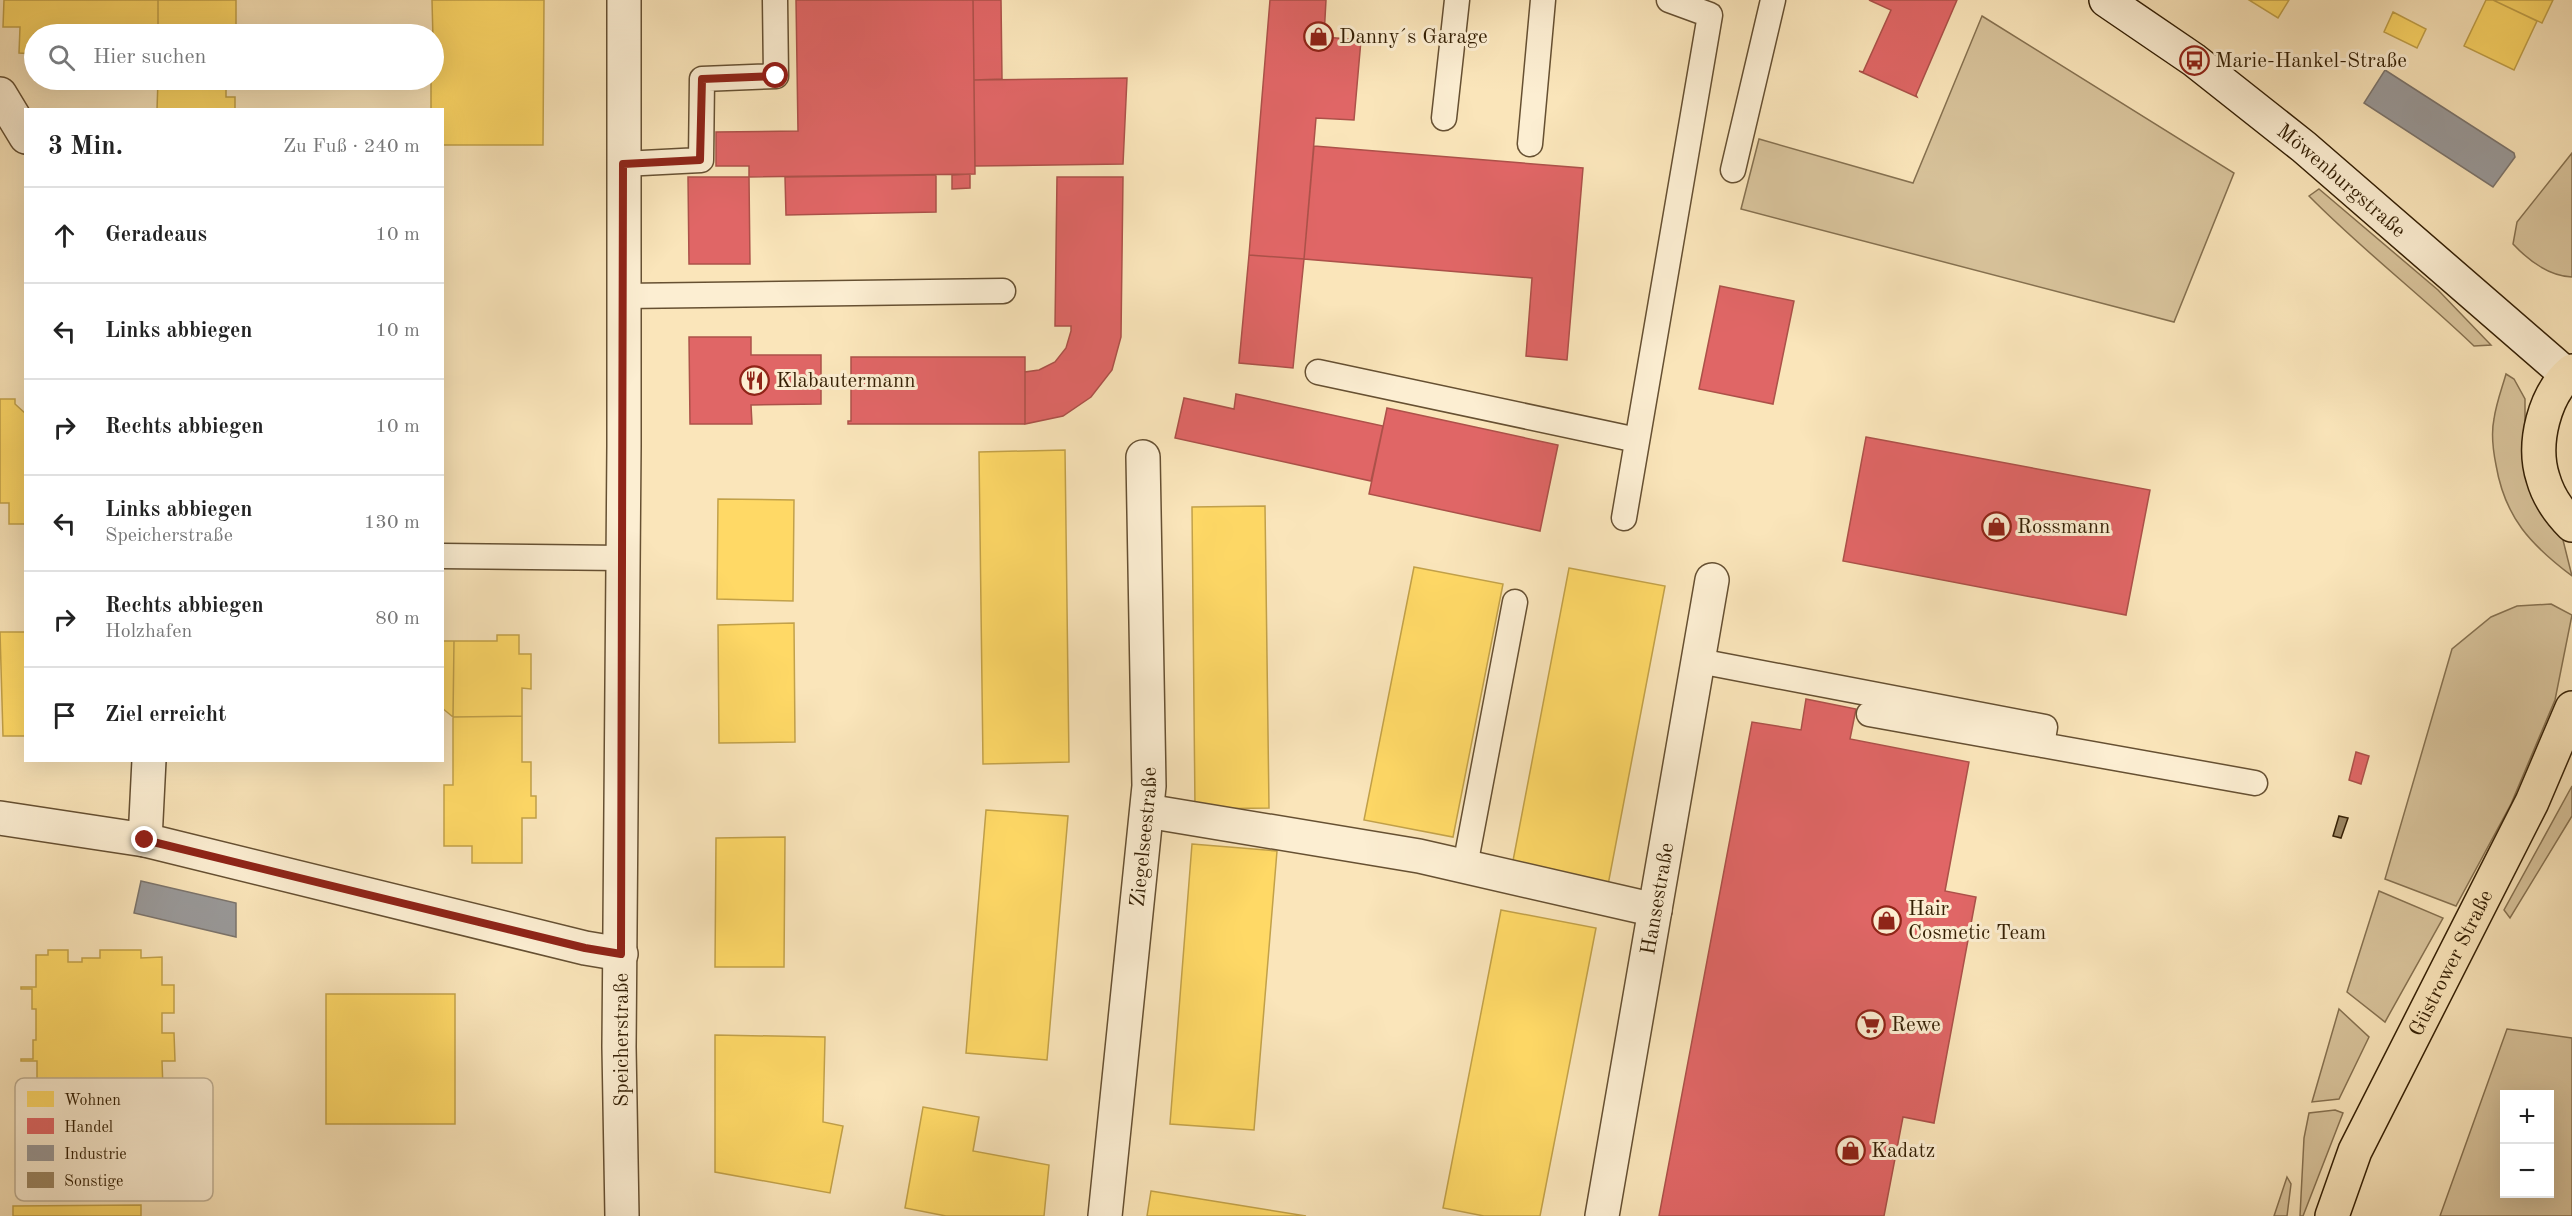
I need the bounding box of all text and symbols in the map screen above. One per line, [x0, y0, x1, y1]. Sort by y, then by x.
shop icon: Danny´s Garage [1302, 20, 1334, 52]
search box [24, 24, 444, 90]
place label: Danny´s Garage [1339, 27, 1488, 48]
icon: search [45, 41, 78, 74]
bus stop icon: Marie-Hankel-Straße [2178, 44, 2210, 76]
text: Hier suchen [93, 46, 206, 68]
place label: Marie-Hankel-Straße [2215, 51, 2407, 72]
route start [762, 62, 788, 88]
street label: Möwenburgstraße [2272, 121, 2409, 242]
text: 3 Min. [48, 134, 123, 160]
text: Zu Fuß · 240 m [283, 137, 420, 157]
icon: ahead [48, 219, 81, 252]
text: Geradeaus [105, 224, 207, 246]
text: 10 m [375, 225, 420, 245]
icon: left [48, 315, 81, 348]
text: Links abbiegen [105, 320, 253, 342]
text: 10 m [375, 321, 420, 341]
restaurant icon: Klabautermann [739, 364, 771, 396]
place label: Klabautermann [776, 371, 916, 392]
icon: right [48, 411, 81, 444]
text: Rechts abbiegen [105, 416, 264, 438]
text: 10 m [375, 417, 420, 437]
text: Links abbiegen [105, 499, 253, 521]
icon: left [48, 507, 81, 540]
shop icon: Rossmann [1980, 510, 2012, 542]
text: 130 m [364, 513, 420, 533]
place label: Rossmann [2017, 517, 2110, 538]
text: Speicherstraße [105, 526, 233, 546]
text: Rechts abbiegen [105, 595, 264, 617]
icon: right [48, 603, 81, 636]
text: 80 m [375, 609, 420, 629]
text: Holzhafen [105, 622, 192, 642]
icon: arrive [48, 699, 81, 732]
text: Ziel erreicht [105, 704, 226, 726]
street label: Ziegelseestraße [1128, 767, 1161, 908]
route end [131, 826, 157, 852]
street label: Hansestraße [1638, 841, 1678, 957]
street label: Güstrower Straße [2406, 887, 2498, 1040]
place label: Hair Cosmetic Team [1908, 899, 2046, 944]
shop icon: Hair Cosmetic Team [1871, 904, 1903, 936]
street label: Speicherstraße [612, 973, 633, 1107]
supermarket icon: Rewe [1854, 1008, 1886, 1040]
place label: Rewe [1891, 1015, 1941, 1036]
legend [15, 1078, 213, 1201]
map controls [2500, 1090, 2554, 1198]
button: + [2500, 1090, 2554, 1144]
text: Wohnen [64, 1093, 121, 1109]
text: Handel [64, 1120, 113, 1136]
shop icon: Kadatz [1834, 1134, 1866, 1166]
place label: Kadatz [1871, 1141, 1935, 1162]
button: − [2500, 1144, 2554, 1198]
text: Industrie [64, 1147, 127, 1163]
text: Sonstige [64, 1174, 123, 1190]

